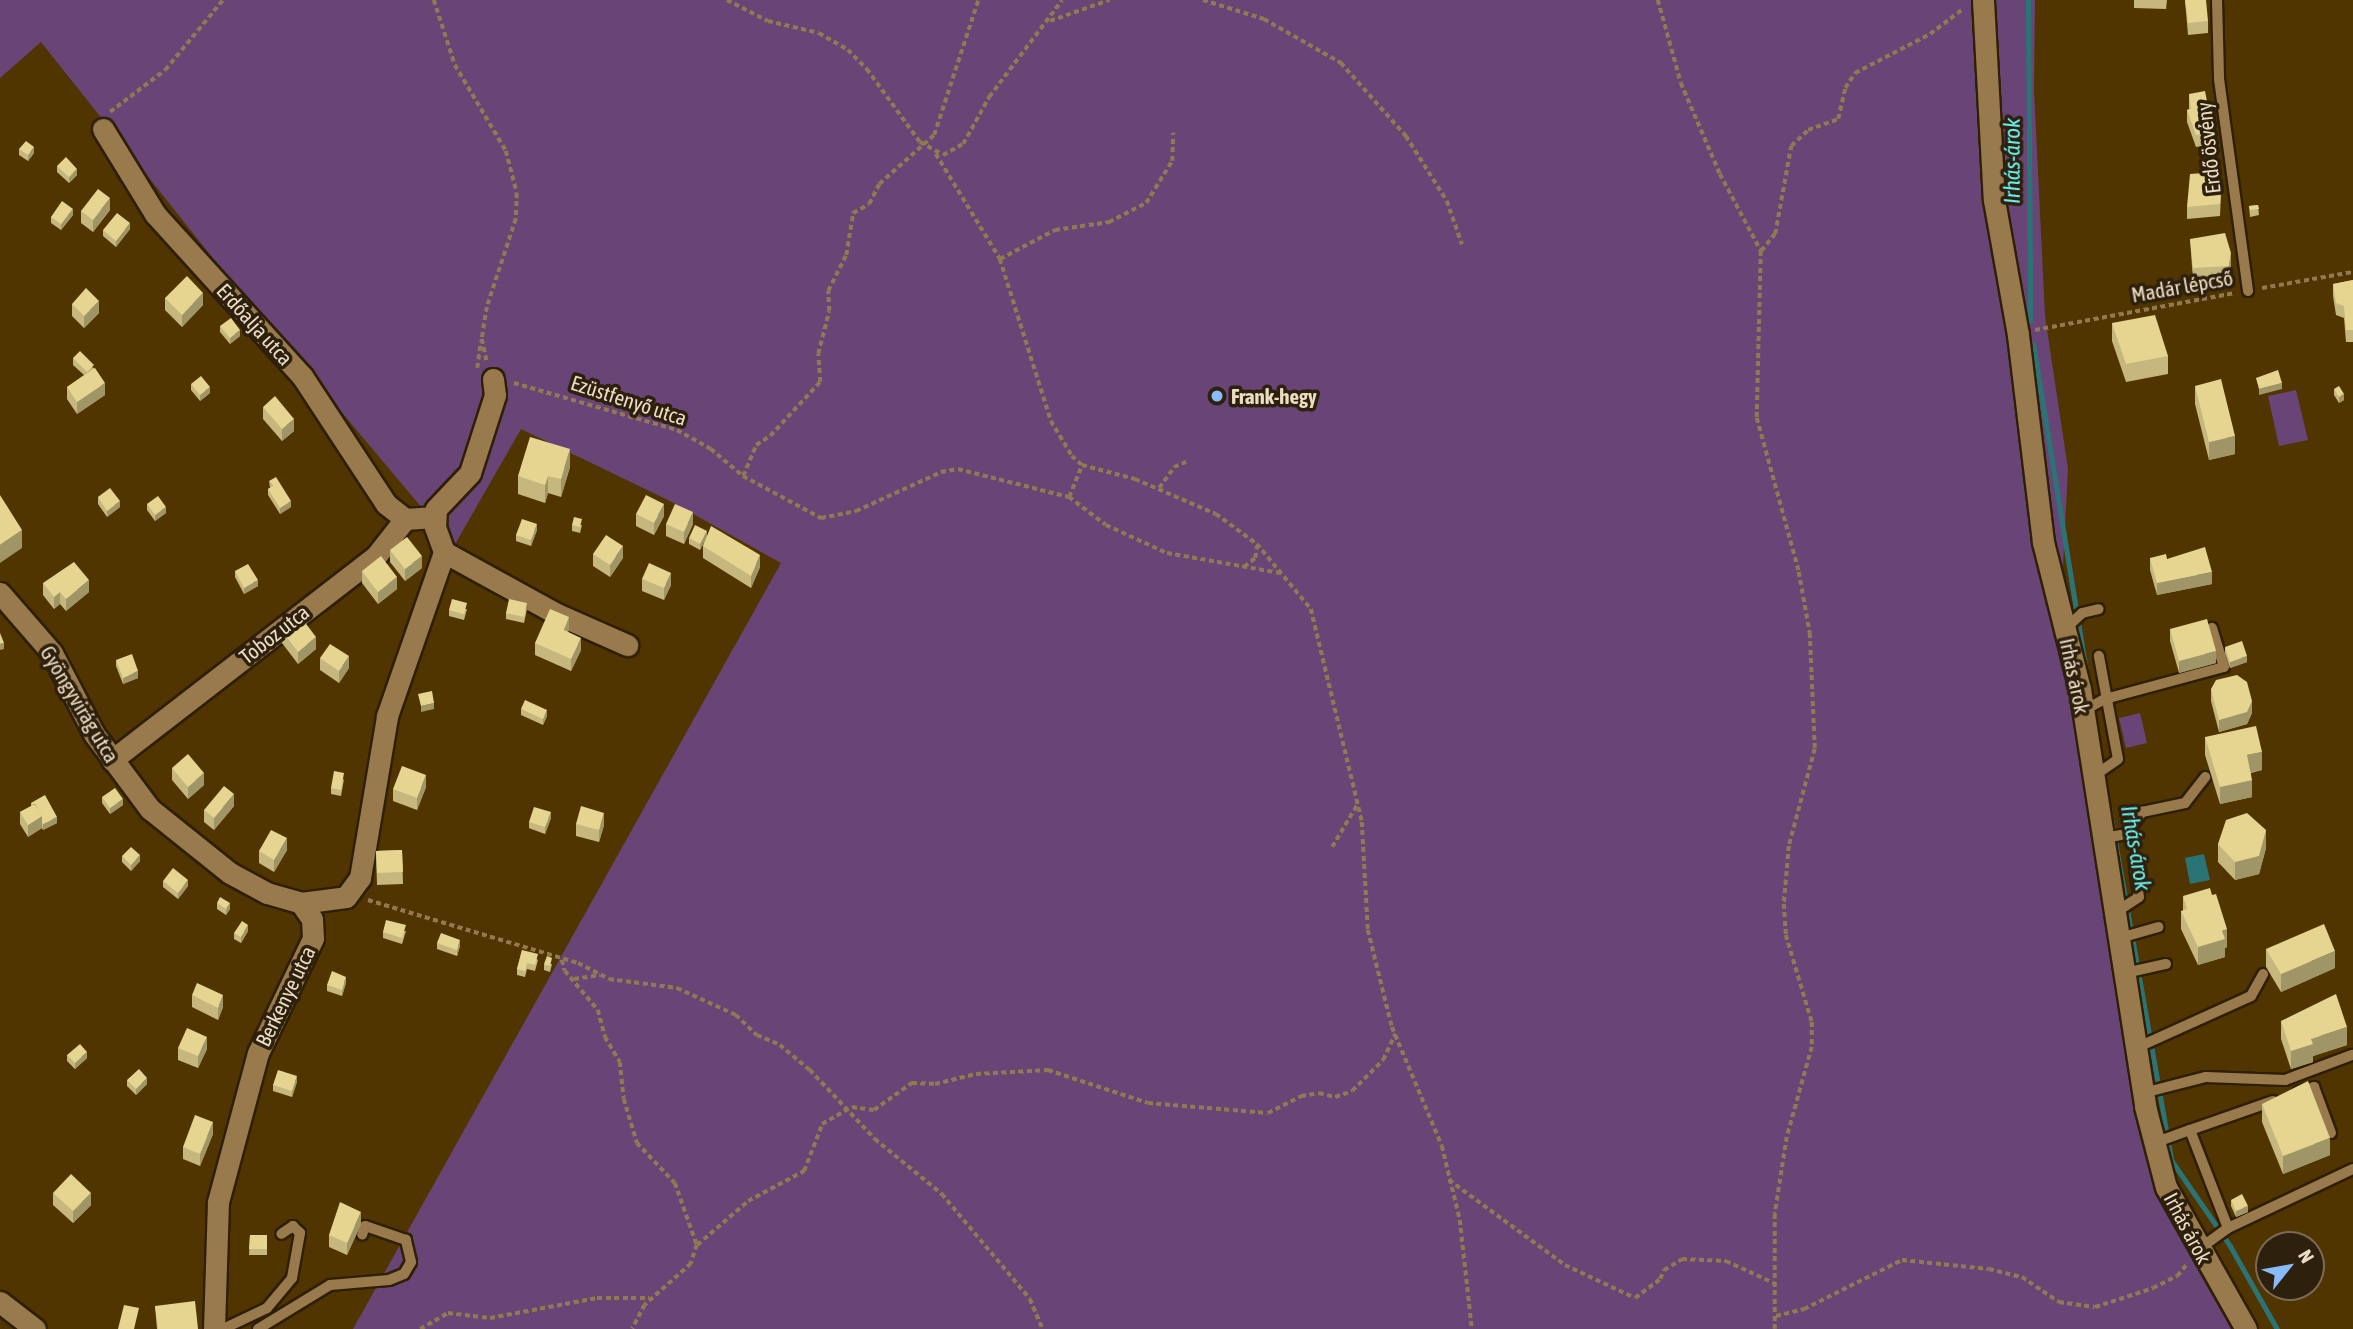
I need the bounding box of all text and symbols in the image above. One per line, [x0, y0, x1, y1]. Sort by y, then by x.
street label: Erdő ösvény [2191, 101, 2225, 195]
water label: Irhás-árok [1998, 118, 2026, 204]
street label: Madár lépcső [2129, 265, 2235, 307]
street label: Erdőalja utca [212, 278, 298, 370]
street label: Ezüstfenyő utca [568, 369, 690, 431]
place label: Frank-hegy [1231, 383, 1317, 409]
marker: Frank-hegy [1209, 388, 1225, 404]
street label: Toboz utca [234, 599, 314, 669]
street label: Irhás árok [2055, 636, 2095, 716]
street label: Gyöngyvirág utca [35, 641, 125, 767]
water label: Irhás-árok [2115, 803, 2157, 893]
street label: Berkenye utca [250, 942, 320, 1050]
street label: Irhás árok [2159, 1188, 2217, 1268]
north arrow [2255, 1231, 2325, 1301]
text: N [2294, 1246, 2319, 1267]

